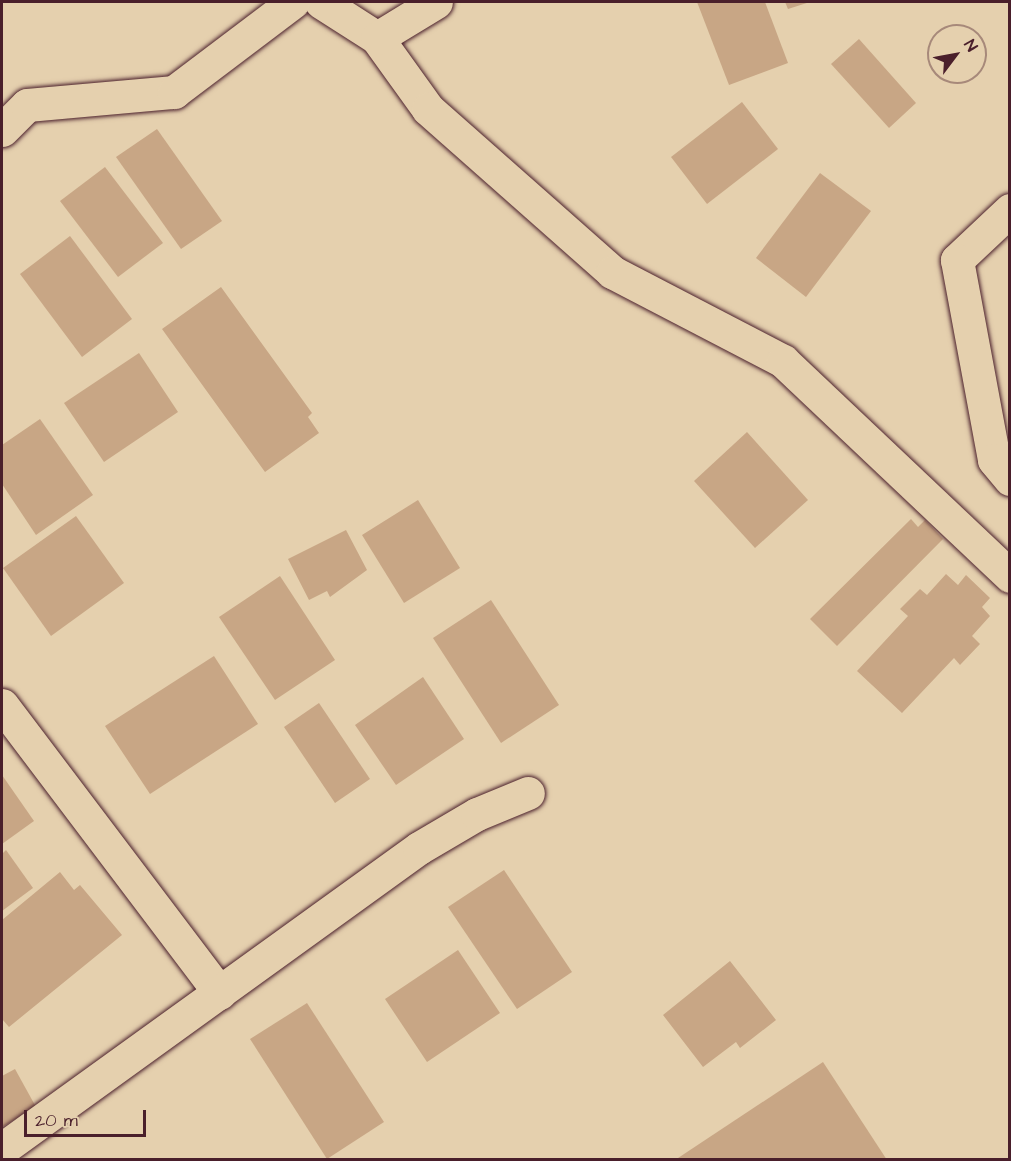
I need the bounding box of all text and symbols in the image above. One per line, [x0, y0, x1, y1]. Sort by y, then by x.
north arrow [927, 24, 987, 84]
text: N [959, 35, 983, 56]
scale bar [27, 1098, 148, 1136]
text: 20 m [35, 1108, 78, 1133]

